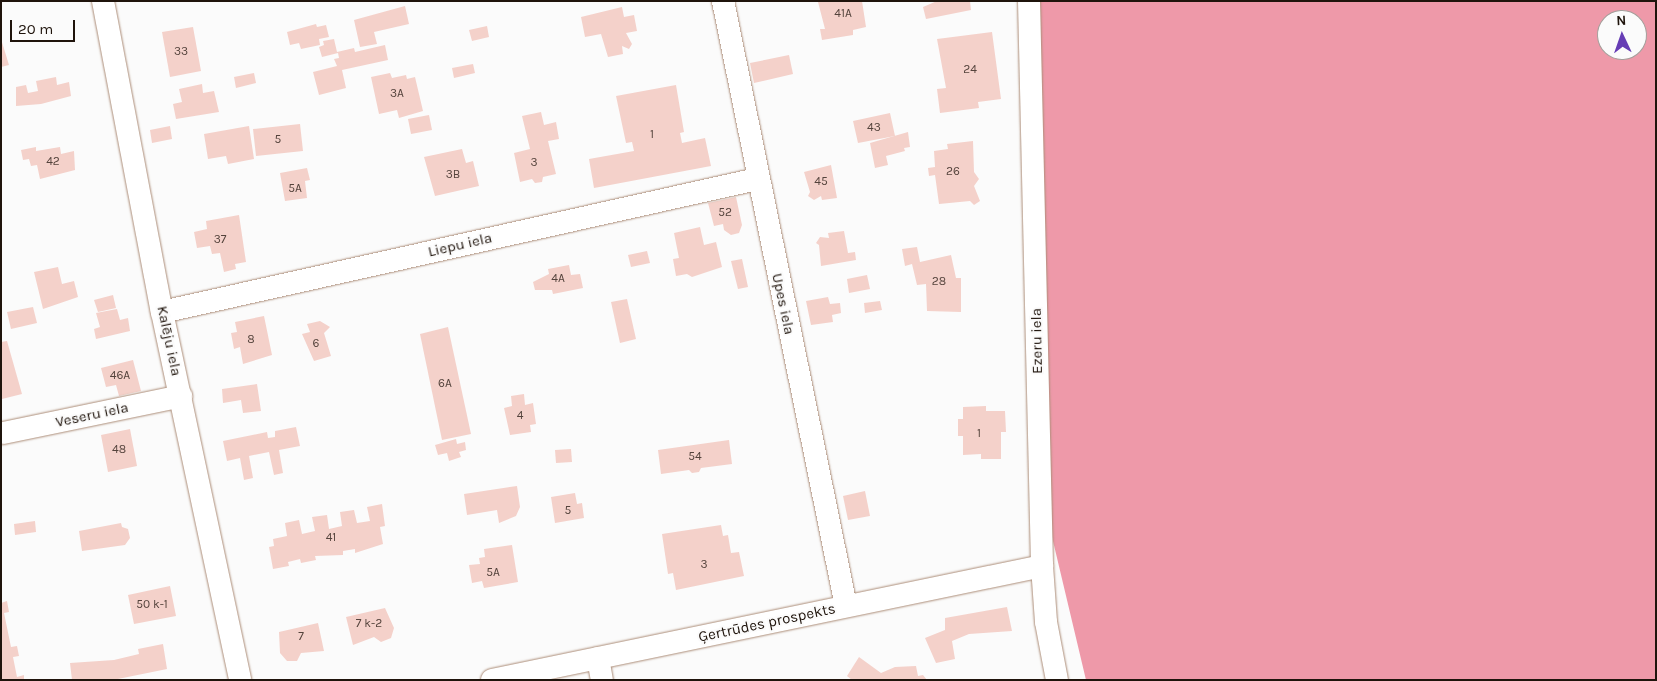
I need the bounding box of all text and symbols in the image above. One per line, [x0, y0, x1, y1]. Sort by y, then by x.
house number: 41A [834, 7, 852, 21]
scale bar [12, 10, 78, 42]
north arrow [1597, 10, 1647, 60]
text: N [1616, 12, 1627, 29]
text: 20 m [18, 20, 53, 38]
house number: 33 [174, 45, 188, 59]
house number: 24 [963, 63, 977, 77]
house number: 3A [390, 87, 404, 101]
house number: 43 [867, 121, 881, 135]
house number: 1 [650, 128, 654, 142]
house number: 5 [275, 133, 281, 147]
house number: 42 [46, 155, 60, 169]
house number: 3 [530, 156, 538, 170]
house number: 26 [946, 165, 960, 179]
house number: 3B [446, 168, 460, 182]
house number: 45 [814, 175, 828, 189]
house number: 5A [288, 182, 302, 196]
house number: 52 [718, 206, 732, 220]
street label: Liepu iela [426, 229, 494, 261]
house number: 37 [214, 233, 226, 247]
house number: 4A [551, 272, 565, 286]
street label: Upes iela [768, 272, 798, 336]
house number: 28 [932, 275, 946, 289]
street label: Kalēju iela [153, 304, 185, 378]
street label: Ezeru iela [1027, 308, 1047, 374]
house number: 8 [247, 333, 255, 347]
house number: 6 [313, 337, 319, 351]
house number: 46A [110, 369, 130, 383]
house number: 6A [438, 377, 452, 391]
street label: Veseru iela [54, 399, 130, 431]
house number: 4 [517, 409, 523, 423]
house number: 1 [977, 427, 981, 441]
house number: 48 [112, 443, 126, 457]
house number: 54 [688, 450, 702, 464]
house number: 5 [565, 504, 571, 518]
house number: 41 [326, 531, 336, 545]
house number: 3 [700, 558, 708, 572]
house number: 5A [486, 566, 500, 580]
house number: 50 k-1 [136, 598, 168, 612]
street label: Ģertrūdes prospekts [697, 600, 837, 646]
house number: 7 k-2 [356, 617, 382, 631]
house number: 7 [298, 630, 304, 644]

